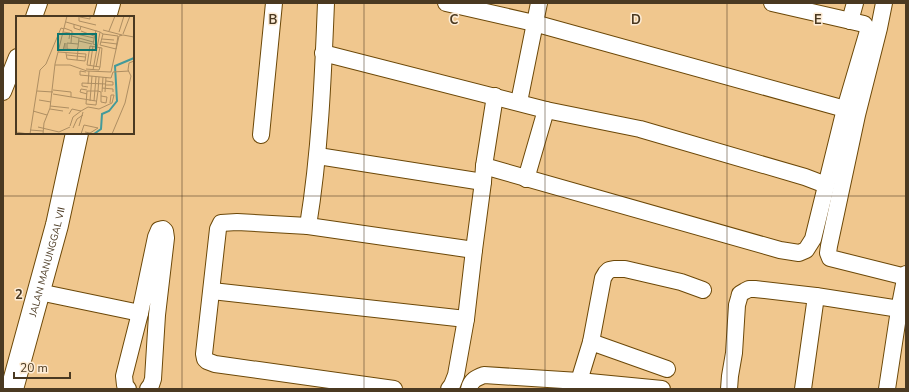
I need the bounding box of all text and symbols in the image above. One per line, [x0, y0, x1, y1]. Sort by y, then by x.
text: B [269, 11, 278, 29]
text: C [450, 11, 459, 29]
text: D [631, 11, 641, 29]
text: E [814, 11, 822, 29]
inset map [16, 16, 134, 134]
street label: JALAN MANUNGGAL VII [26, 206, 69, 319]
text: 2 [15, 286, 23, 304]
scale bar [14, 354, 70, 380]
text: 20 m [20, 360, 48, 376]

